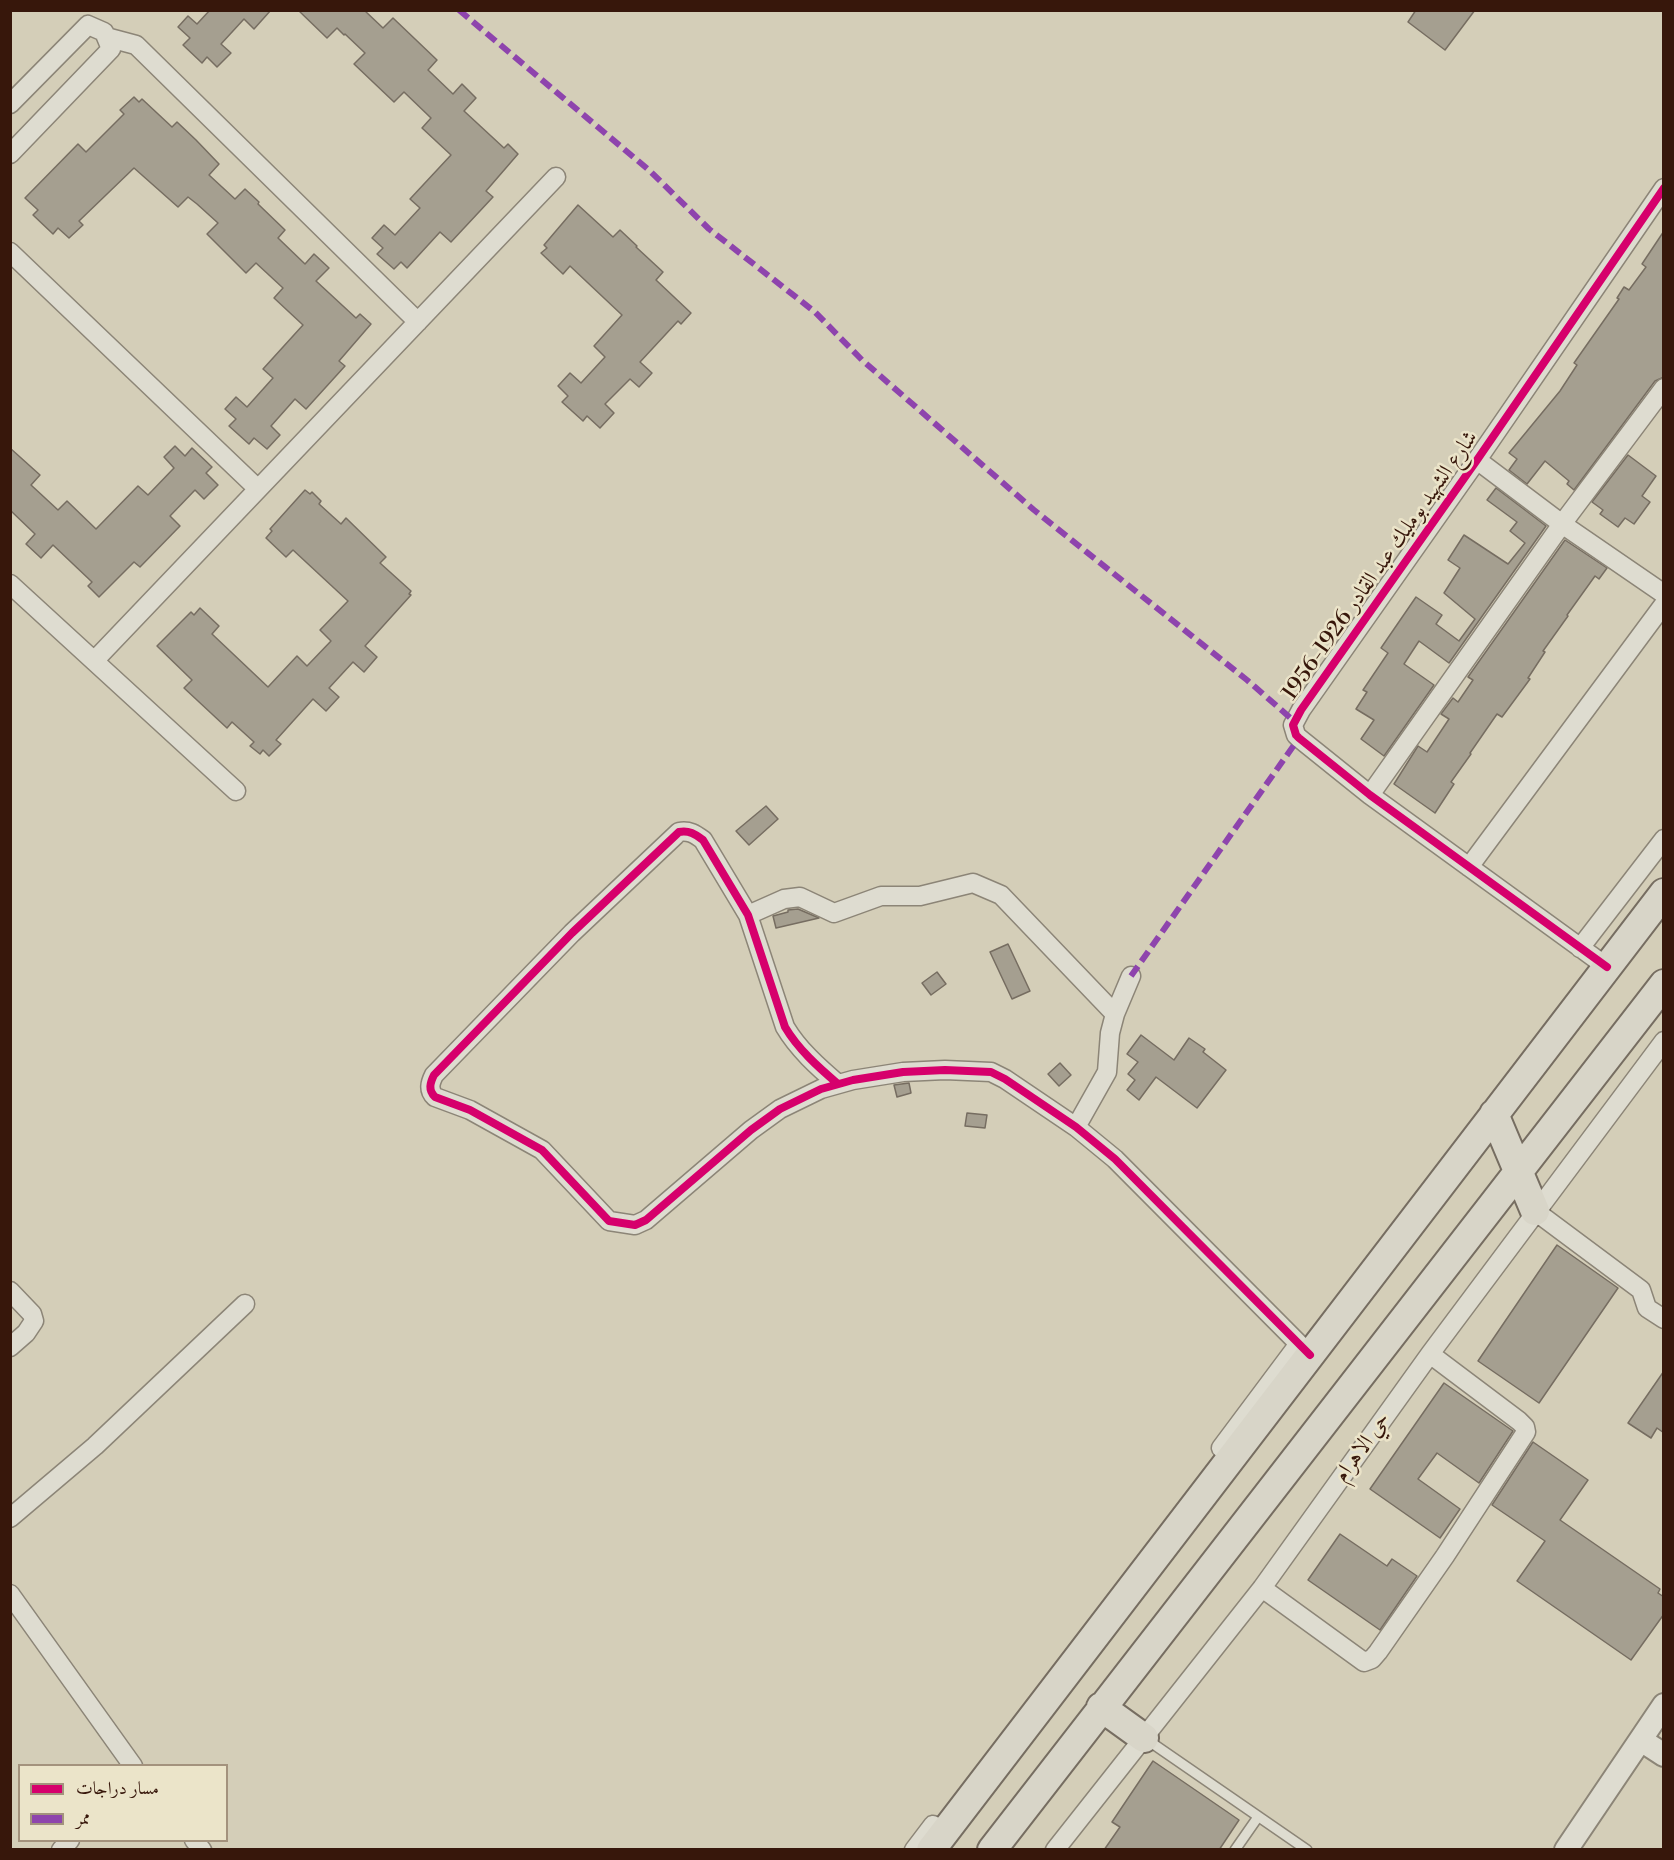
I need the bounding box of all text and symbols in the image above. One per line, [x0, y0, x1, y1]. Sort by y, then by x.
street label: شارع الشهيد بومليك عبد القادر 1926-1956 [1278, 426, 1484, 706]
street label: حي الاهرام [1329, 1408, 1397, 1488]
legend [18, 1764, 228, 1842]
text: مسار دراجات [76, 1777, 159, 1800]
text: ممر [76, 1807, 90, 1830]

